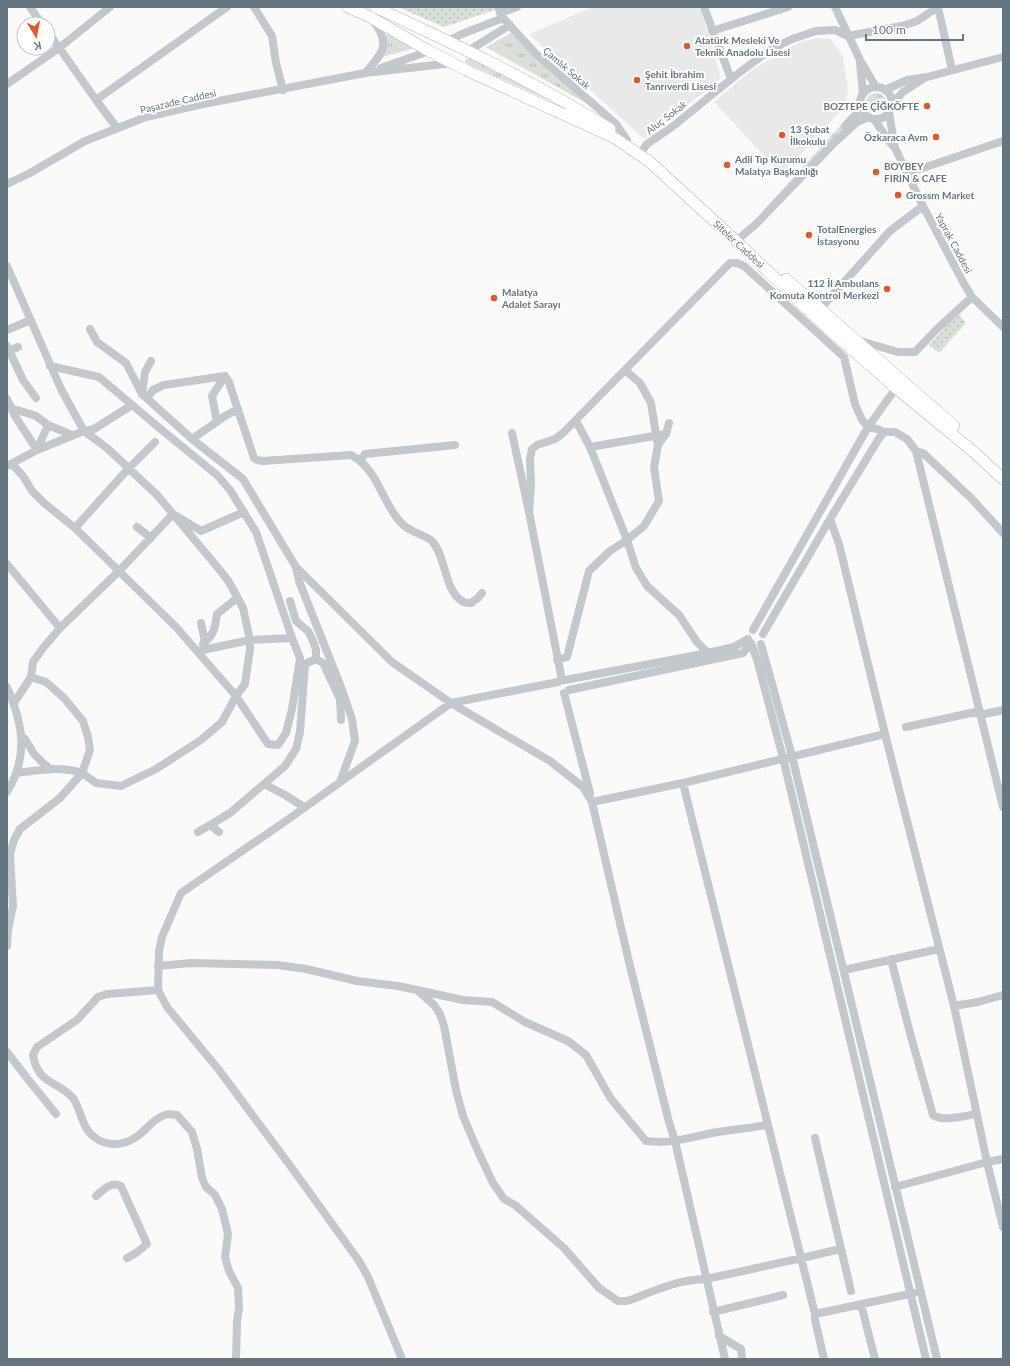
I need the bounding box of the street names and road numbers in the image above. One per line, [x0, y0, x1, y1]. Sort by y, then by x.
street label: Çamlık Sokak [541, 44, 594, 92]
street label: Paşazade Caddesi [139, 86, 217, 116]
street label: Aluç Sokak [643, 97, 690, 136]
street label: Yaprak Caddesi [933, 211, 975, 275]
street label: Siteler Caddesi [711, 217, 767, 271]

